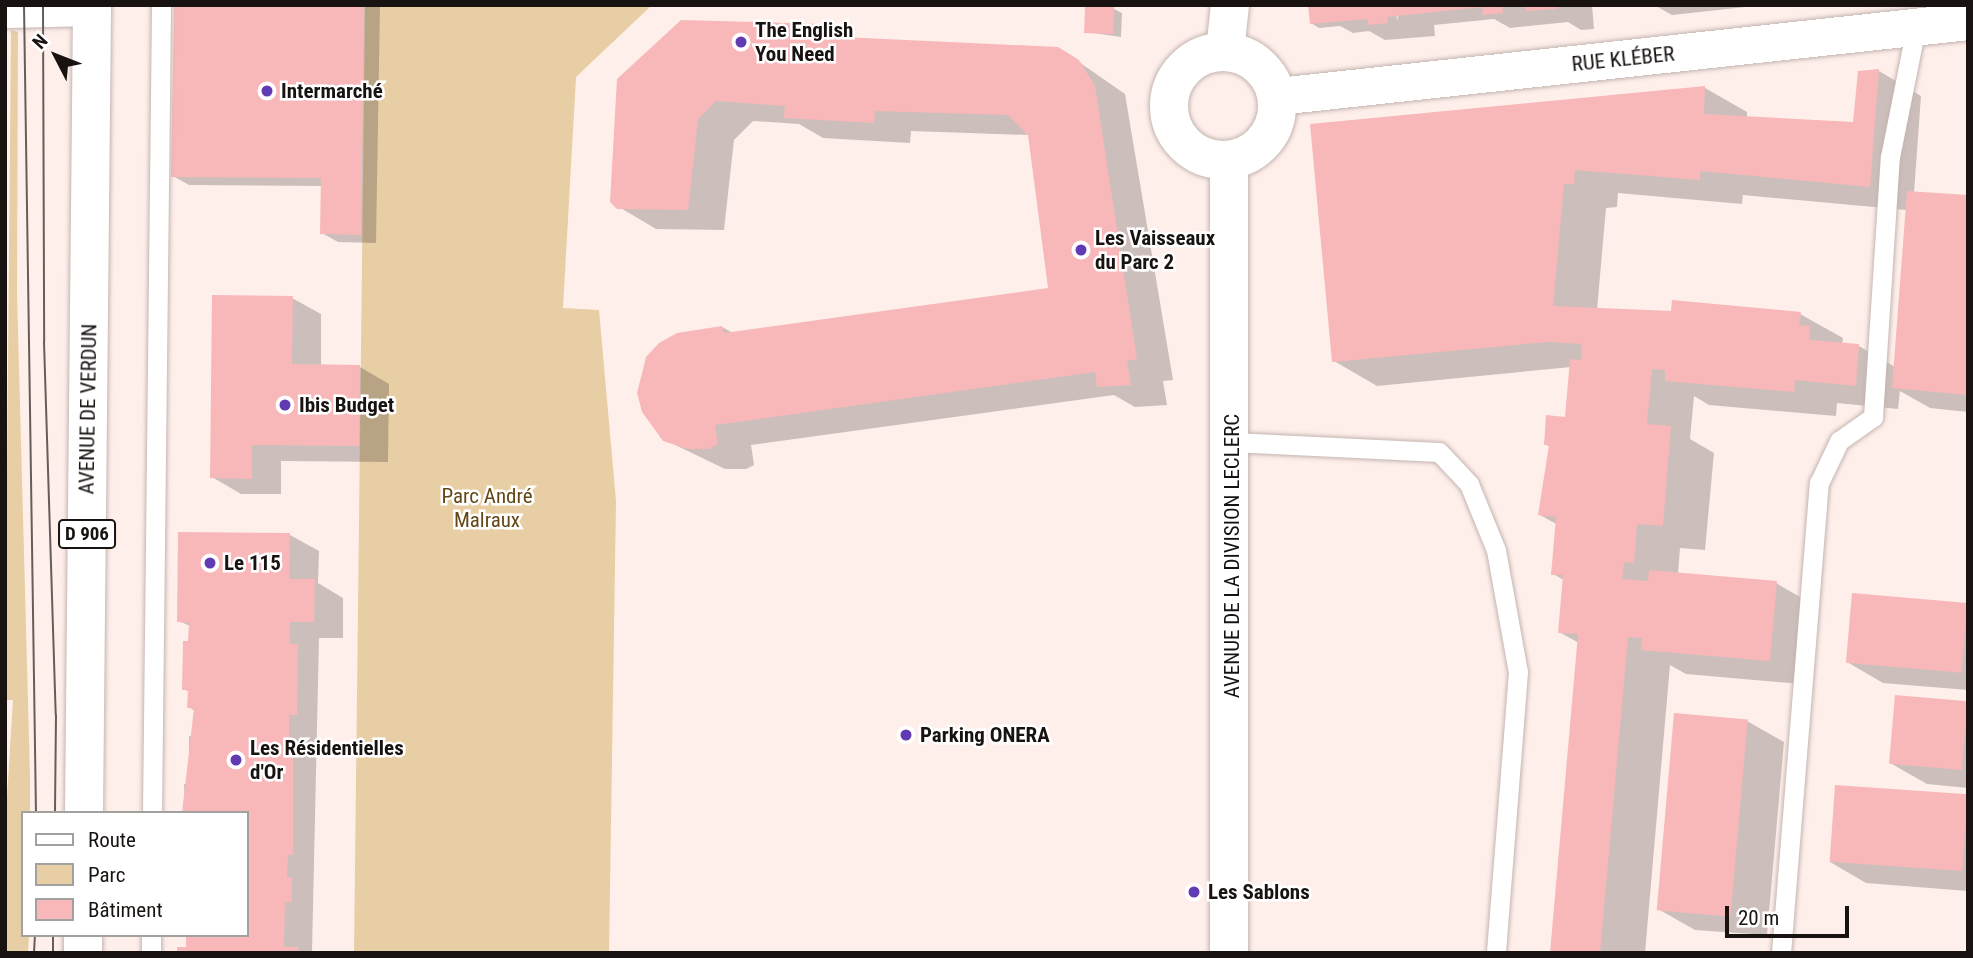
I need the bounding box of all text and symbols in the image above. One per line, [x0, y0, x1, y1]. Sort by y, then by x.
place label: The English You Need [755, 17, 853, 67]
north arrow [21, 21, 91, 91]
text: N [28, 30, 52, 54]
marker: The English You Need [733, 34, 749, 50]
street label: RUE KLÉBER [1570, 41, 1676, 77]
place label: Intermarché [281, 78, 383, 104]
marker: Intermarché [259, 83, 275, 99]
place label: Les Vaisseaux du Parc 2 [1095, 225, 1215, 275]
marker: Les Vaisseaux du Parc 2 [1073, 242, 1089, 258]
street label: AVENUE DE VERDUN [74, 323, 102, 495]
place label: Ibis Budget [299, 392, 394, 418]
marker: Ibis Budget [277, 397, 293, 413]
street label: AVENUE DE LA DIVISION LECLERC [1219, 414, 1245, 698]
park label: Parc André Malraux [441, 483, 533, 533]
road number: D 906 [57, 519, 117, 550]
place label: Le 115 [224, 550, 281, 576]
marker: Le 115 [202, 555, 218, 571]
place label: Parking ONERA [920, 722, 1050, 748]
marker: Parking ONERA [898, 727, 914, 743]
place label: Les Résidentielles d'Or [250, 735, 404, 785]
marker: Les Résidentielles d'Or [228, 752, 244, 768]
legend [21, 811, 248, 937]
text: Route [88, 828, 136, 852]
text: Parc [88, 863, 126, 887]
place label: Les Sablons [1208, 879, 1310, 905]
marker: Les Sablons [1186, 884, 1202, 900]
scale bar [1728, 892, 1852, 936]
text: Bâtiment [88, 898, 163, 922]
text: 20 m [1738, 906, 1779, 930]

